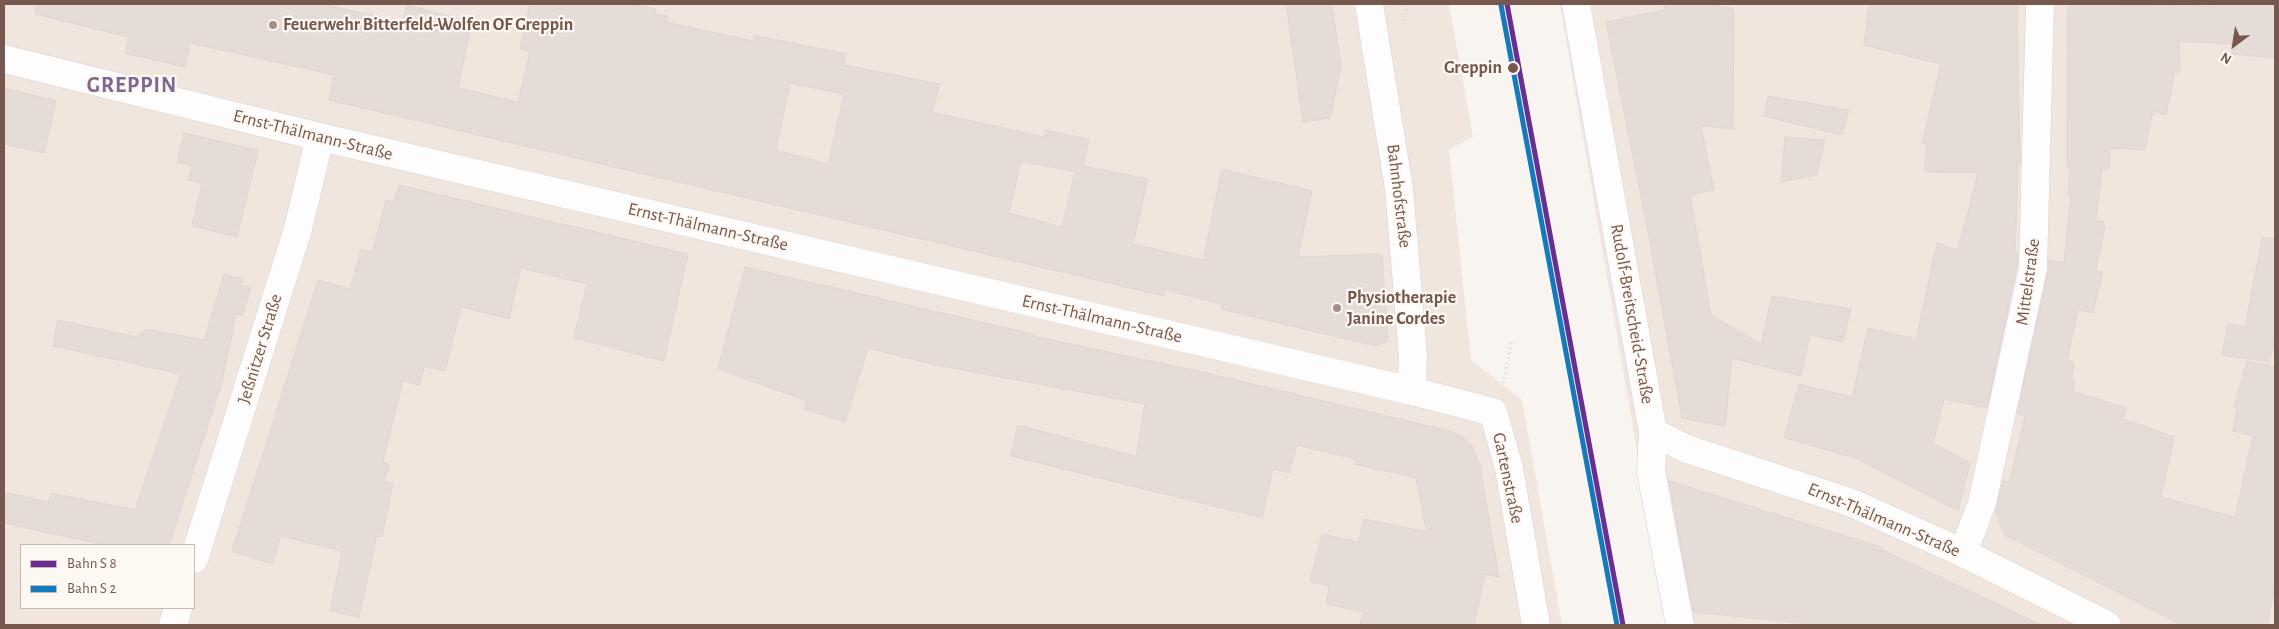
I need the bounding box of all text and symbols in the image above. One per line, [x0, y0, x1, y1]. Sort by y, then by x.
place label: Feuerwehr Bitterfeld-Wolfen OF Greppin [283, 14, 573, 36]
marker: Feuerwehr Bitterfeld-Wolfen OF Greppin [267, 19, 279, 31]
north arrow [2209, 20, 2259, 70]
text: N [2219, 49, 2234, 66]
place label: Greppin [1444, 57, 1502, 79]
marker: Greppin [1506, 61, 1520, 75]
district label: GREPPIN [86, 72, 178, 98]
street label: Ernst-Thälmann-Straße [231, 105, 395, 165]
street label: Bahnhofstraße [1382, 143, 1416, 249]
street label: Ernst-Thälmann-Straße [626, 198, 790, 256]
street label: Rudolf-Breitscheid-Straße [1606, 222, 1658, 406]
street label: Mittelstraße [2011, 237, 2045, 327]
place label: Physiotherapie Janine Cordes [1347, 287, 1456, 330]
street label: Ernst-Thälmann-Straße [1020, 290, 1184, 348]
street label: Jeßnitzer Straße [233, 291, 287, 407]
marker: Physiotherapie Janine Cordes [1331, 302, 1343, 314]
street label: Gartenstraße [1488, 431, 1528, 525]
street label: Ernst-Thälmann-Straße [1804, 478, 1964, 562]
legend [20, 544, 195, 609]
text: Bahn S 8 [67, 556, 117, 571]
text: Bahn S 2 [67, 581, 116, 596]

